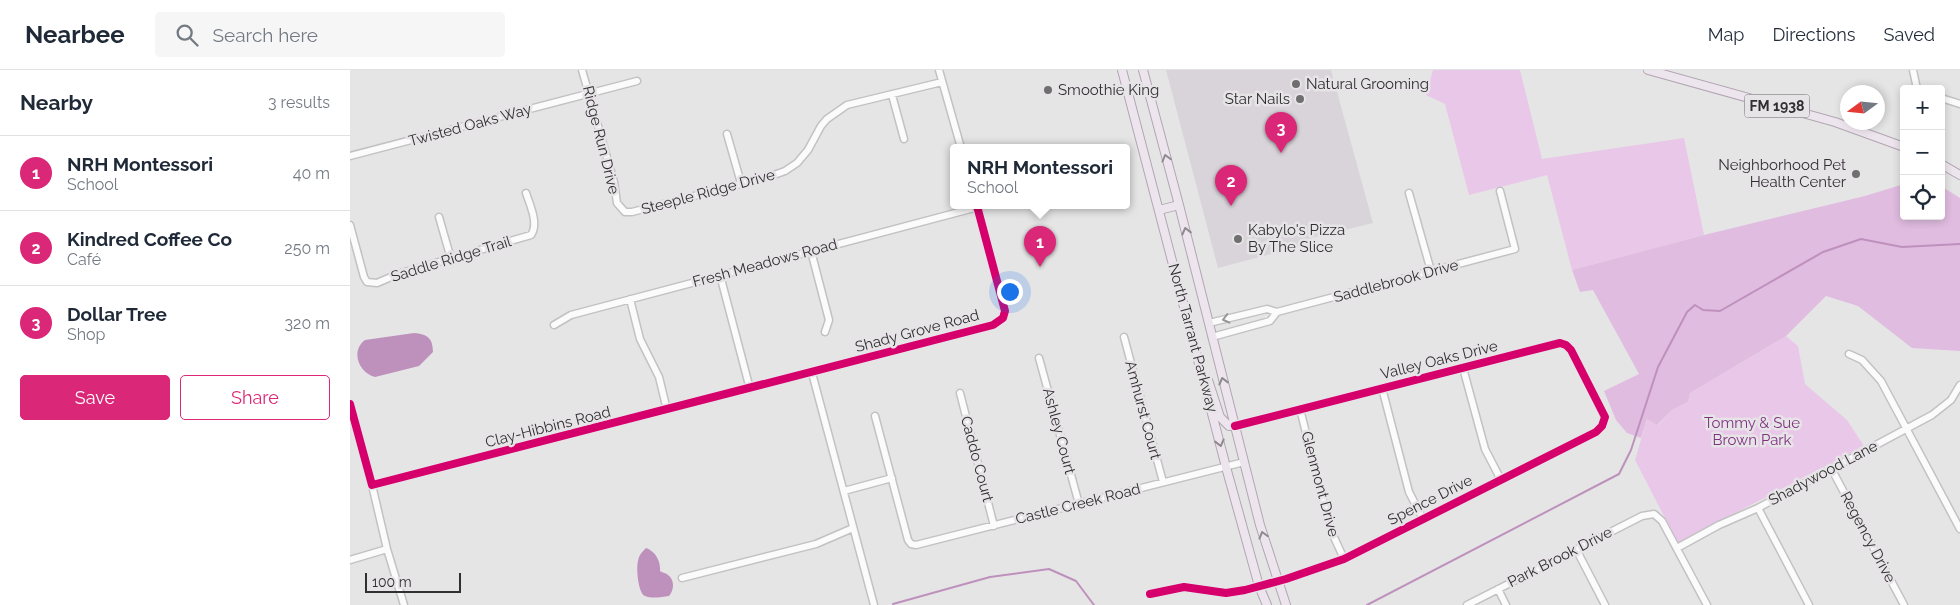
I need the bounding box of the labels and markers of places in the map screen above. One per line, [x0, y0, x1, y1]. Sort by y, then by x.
place label: Natural Grooming [1306, 75, 1429, 93]
marker: Natural Grooming [1290, 78, 1302, 90]
place label: Smoothie King [1058, 81, 1159, 99]
marker: Smoothie King [1042, 84, 1054, 96]
place label: Star Nails [1225, 90, 1290, 108]
marker: Star Nails [1294, 93, 1306, 105]
pin: 3 [1265, 112, 1297, 153]
place label: Neighborhood Pet Health Center [1718, 156, 1847, 191]
pin: 2 [1215, 165, 1247, 206]
marker: Neighborhood Pet Health Center [1850, 168, 1862, 180]
place label: Kabylo's Pizza By The Slice [1248, 221, 1345, 256]
pin: 1 [1024, 226, 1056, 267]
marker: Kabylo's Pizza By The Slice [1232, 233, 1244, 245]

